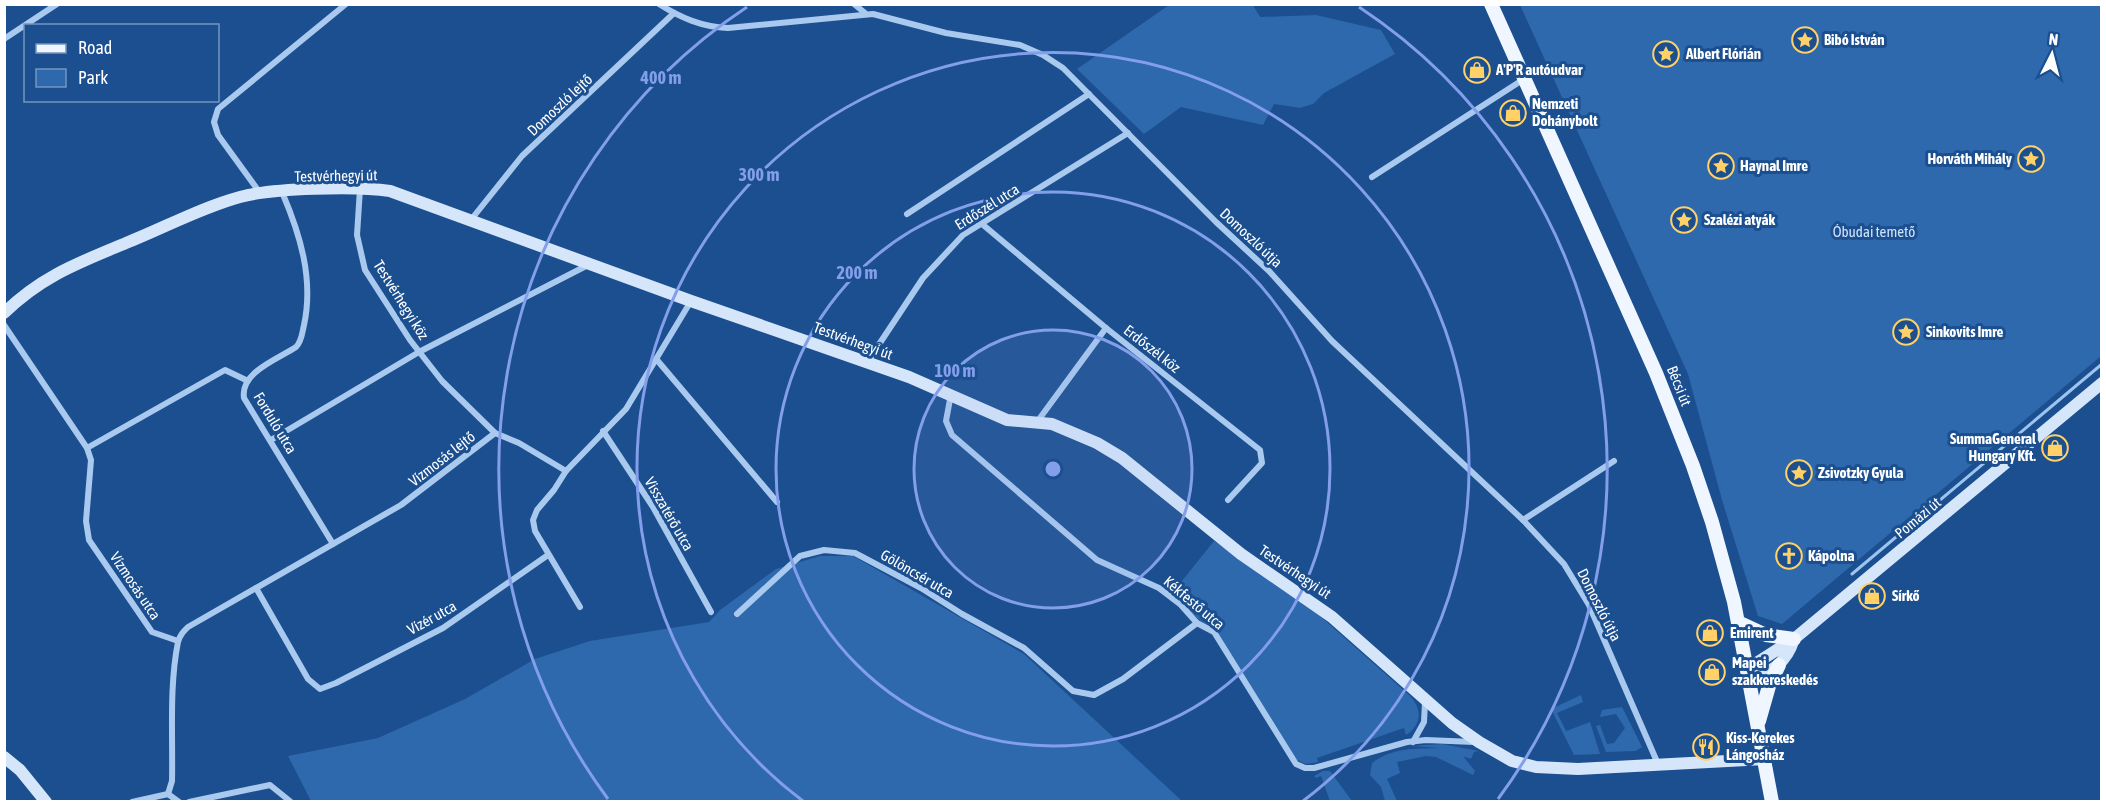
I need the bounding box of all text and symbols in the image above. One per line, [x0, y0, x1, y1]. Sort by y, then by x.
legend [24, 24, 219, 102]
north arrow [2022, 24, 2082, 84]
place icon: Bibó István [1790, 25, 1820, 55]
text: N [2048, 30, 2059, 49]
place label: Bibó István [1824, 31, 1885, 48]
text: Road [78, 37, 112, 58]
place icon: Albert Flórián [1651, 39, 1681, 69]
place label: Albert Flórián [1685, 45, 1761, 62]
shop icon: A'P'R autóudvar [1462, 55, 1492, 85]
place label: A'P'R autóudvar [1495, 61, 1583, 78]
text: Park [78, 67, 108, 88]
text: 400 m [640, 67, 681, 88]
street label: Domoszló lejtő [524, 70, 596, 139]
place label: Nemzeti Dohánybolt [1532, 95, 1598, 129]
shop icon: Nemzeti Dohánybolt [1498, 98, 1528, 128]
place icon: Horváth Mihály [2016, 144, 2046, 174]
place label: Horváth Mihály [1927, 150, 2013, 167]
place icon: Haynal Imre [1706, 151, 1736, 181]
place label: Haynal Imre [1740, 157, 1808, 174]
text: 300 m [739, 164, 779, 185]
street label: Testvérhegyi út [294, 166, 378, 185]
street label: Erdőszél utca [952, 180, 1022, 233]
street label: Domoszló útja [1217, 205, 1286, 271]
place icon: Szalézi atyák [1669, 205, 1699, 235]
place label: Szalézi atyák [1704, 211, 1776, 228]
park label: Óbudai temető [1833, 223, 1915, 240]
street label: Testvérhegyi köz [370, 257, 433, 343]
text: 200 m [837, 262, 877, 283]
place icon: Sinkovits Imre [1891, 317, 1921, 347]
street label: Testvérhegyi út [811, 318, 895, 363]
street label: Erdőszél köz [1121, 321, 1184, 376]
place label: Sinkovits Imre [1926, 323, 2004, 340]
text: 100 m [935, 360, 975, 381]
street label: Bécsi út [1664, 363, 1695, 408]
street label: Forduló utca [251, 389, 300, 456]
street label: Vízmosás lejtő [405, 428, 478, 490]
place label: SummaGeneral Hungary Kft. [1950, 430, 2037, 464]
shop icon: SummaGeneral Hungary Kft. [2040, 433, 2070, 463]
place icon: Zsivotzky Gyula [1784, 458, 1814, 488]
centre of rings [1043, 459, 1063, 479]
place label: Zsivotzky Gyula [1818, 464, 1903, 481]
street label: Visszatérő utca [642, 474, 697, 554]
street label: Pomázi út [1891, 494, 1944, 542]
street label: Testvérhegyi út [1256, 541, 1335, 602]
church icon: Kápolna [1774, 541, 1804, 571]
street label: Gölöncsér utca [878, 546, 957, 601]
place label: Kápolna [1808, 547, 1854, 564]
street label: Vízmosás utca [107, 549, 164, 623]
street label: Domoszló útja [1574, 566, 1625, 644]
street label: Kékfestő utca [1161, 572, 1228, 633]
shop icon: Sírkő [1857, 581, 1887, 611]
place label: Sírkő [1892, 587, 1920, 604]
street label: Vízér utca [404, 597, 459, 638]
shop icon: Emirent [1695, 618, 1725, 648]
place label: Emirent [1730, 624, 1774, 641]
place label: Mapei szakkereskedés [1732, 654, 1819, 688]
shop icon: Mapei szakkereskedés [1697, 657, 1727, 687]
place label: Kiss-Kerekes Lángosház [1726, 729, 1795, 763]
restaurant icon: Kiss-Kerekes Lángosház [1691, 732, 1721, 762]

